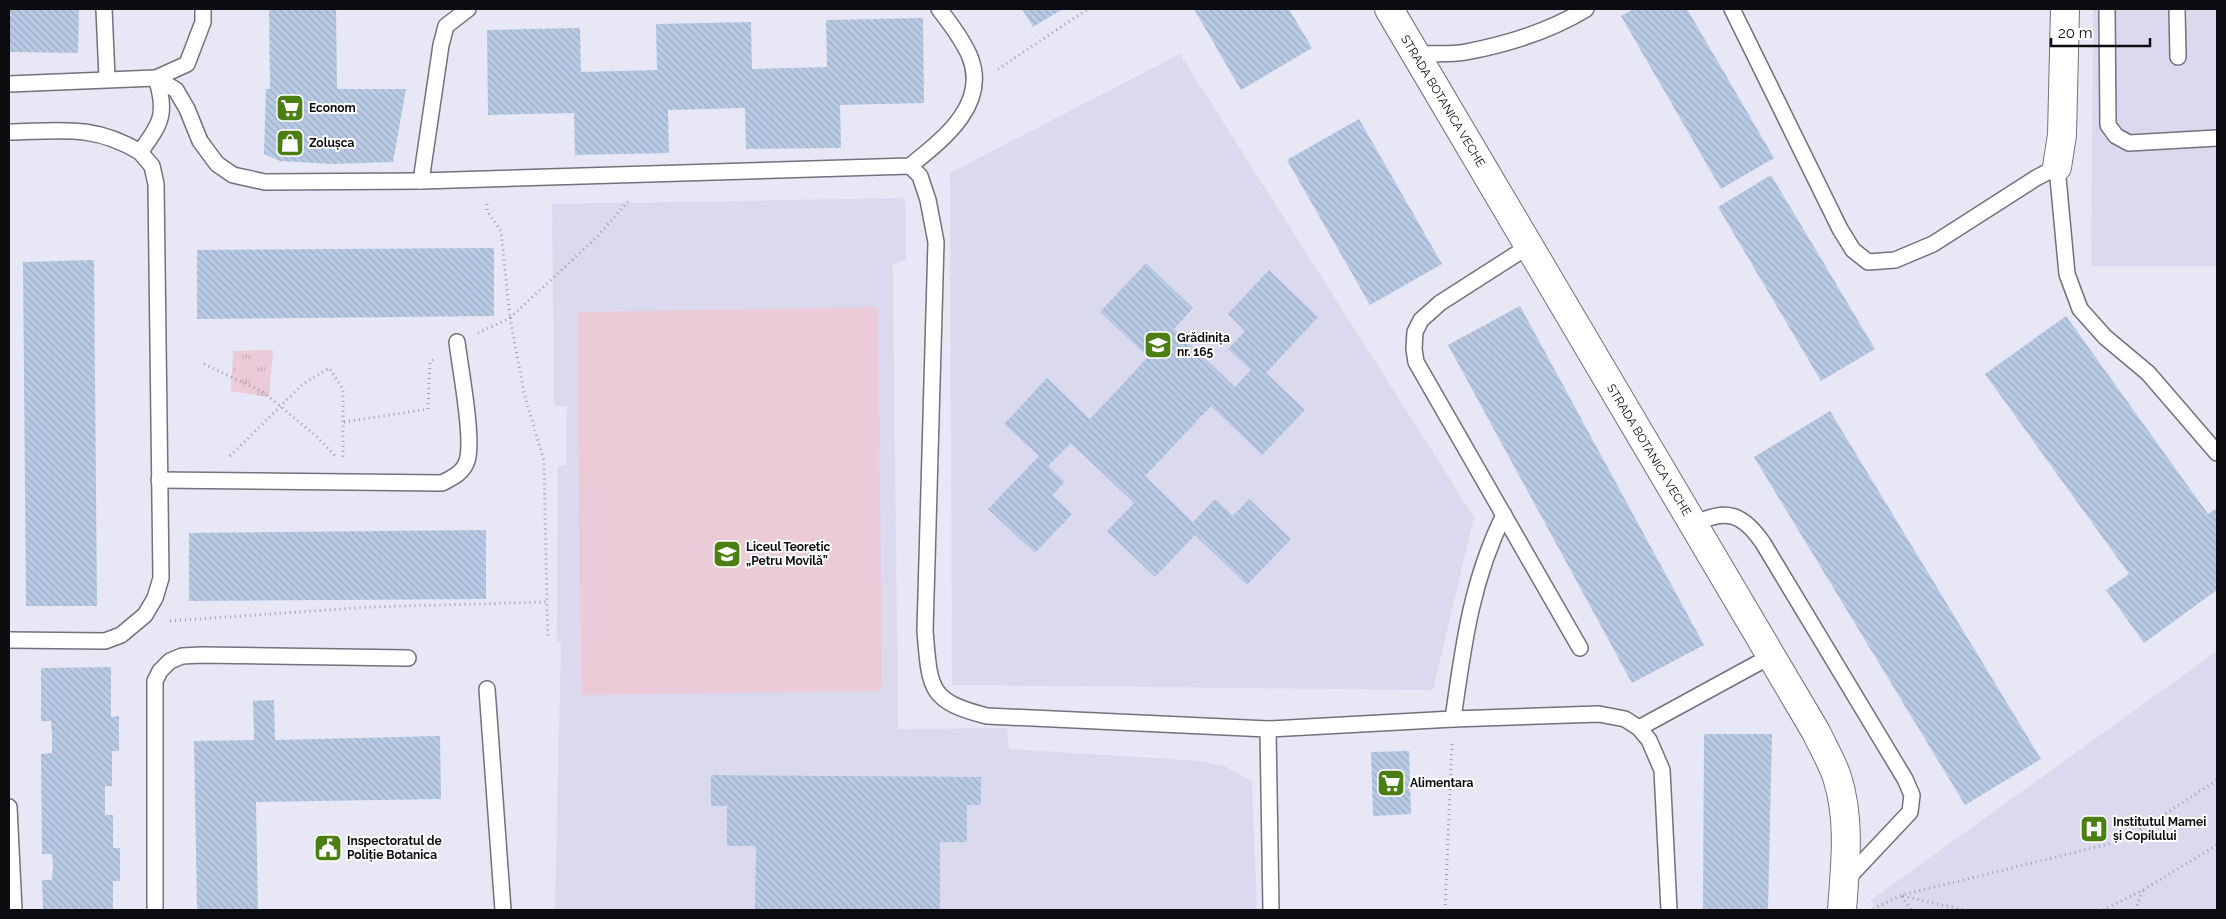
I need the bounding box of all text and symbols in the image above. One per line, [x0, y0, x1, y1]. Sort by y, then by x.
scale bar [2051, 15, 2150, 47]
text: 20 m [2058, 24, 2093, 42]
street label: STRADA BOTANICA VECHE [1398, 33, 1488, 169]
supermarket icon: Econom [275, 93, 305, 123]
place label: Econom [309, 101, 356, 115]
shop icon: Zolușca [275, 128, 305, 158]
place label: Zolușca [309, 136, 355, 150]
school or university icon: Grădinița nr. 165 [1143, 330, 1173, 360]
place label: Grădinița nr. 165 [1177, 331, 1230, 359]
street label: STRADA BOTANICA VECHE [1604, 382, 1694, 518]
school or university icon: Liceul Teoretic „Petru Movilă” [712, 539, 742, 569]
place label: Liceul Teoretic „Petru Movilă” [746, 540, 830, 568]
supermarket icon: Alimentara [1376, 768, 1406, 798]
place label: Alimentara [1410, 776, 1474, 790]
hospital icon: Institutul Mamei și Copilului [2079, 814, 2109, 844]
place label: Institutul Mamei și Copilului [2113, 815, 2206, 843]
public building icon: Inspectoratul de Poliție Botanica [313, 833, 343, 863]
place label: Inspectoratul de Poliție Botanica [347, 834, 442, 862]

